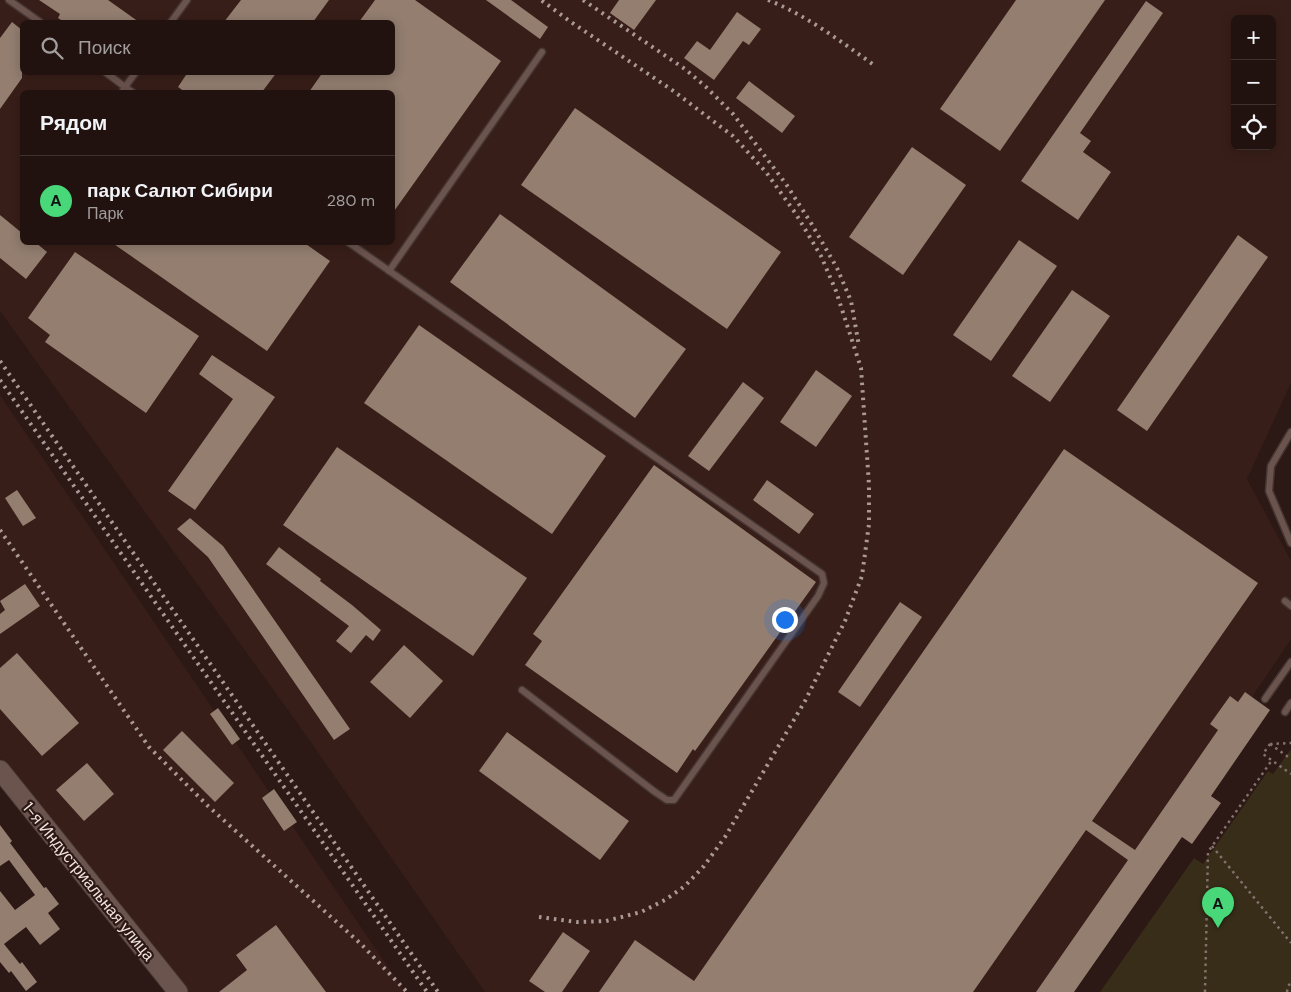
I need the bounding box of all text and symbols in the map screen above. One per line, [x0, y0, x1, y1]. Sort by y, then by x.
map controls [1231, 15, 1276, 150]
button: + [1231, 15, 1276, 60]
search box [20, 20, 395, 75]
icon: search [38, 34, 66, 62]
text: Поиск [78, 35, 131, 60]
button: − [1231, 60, 1276, 105]
button: locate [1231, 105, 1276, 150]
text: Рядом [40, 109, 107, 137]
text: парк Салют Сибири [87, 178, 273, 203]
text: A [50, 190, 62, 211]
text: 280 m [327, 190, 375, 211]
text: Парк [87, 203, 123, 224]
your location [772, 607, 798, 633]
street label: 1-я Индустриальная улица [18, 798, 159, 965]
pin: A [1202, 887, 1234, 928]

